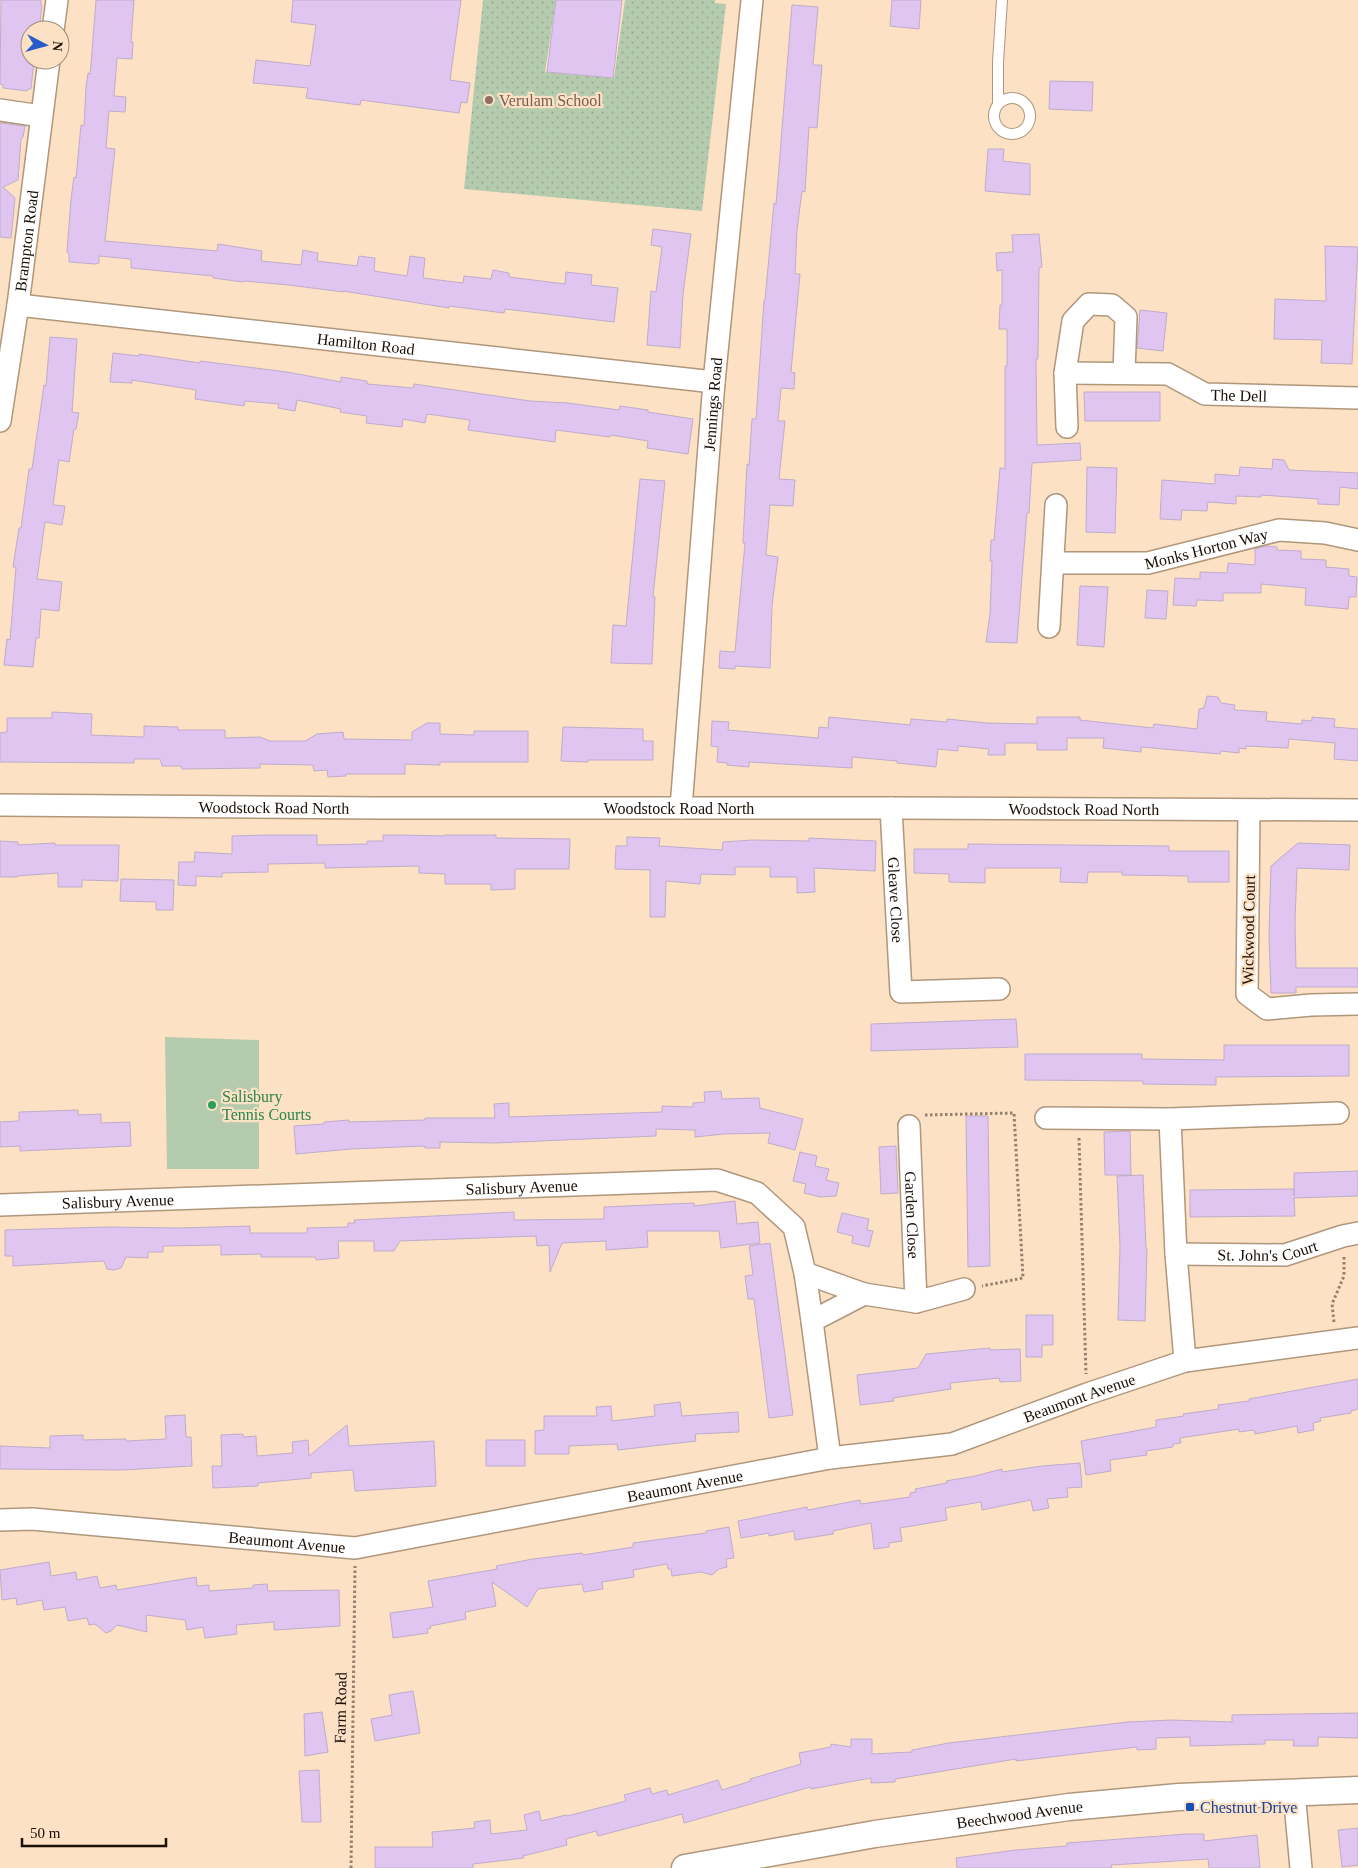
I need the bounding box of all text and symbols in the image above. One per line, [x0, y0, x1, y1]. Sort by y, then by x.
north arrow [20, 20, 70, 70]
text: N [49, 40, 65, 52]
place label: Verulam School [499, 92, 602, 109]
marker: Verulam School [483, 94, 495, 106]
street label: Brampton Road [12, 189, 41, 293]
street label: Hamilton Road [316, 330, 416, 358]
street label: Jennings Road [701, 357, 725, 452]
street label: The Dell [1210, 386, 1268, 405]
street label: Monks Horton Way [1143, 525, 1270, 573]
street label: Woodstock Road North [199, 799, 349, 817]
street label: Woodstock Road North [604, 800, 754, 817]
street label: Woodstock Road North [1009, 801, 1159, 818]
street label: Gleave Close [885, 857, 906, 943]
street label: Wickwood Court [1239, 874, 1258, 985]
place label: Salisbury Tennis Courts [222, 1088, 311, 1123]
marker: Salisbury Tennis Courts [206, 1099, 218, 1111]
street label: Garden Close [902, 1171, 922, 1259]
street label: Salisbury Avenue [465, 1177, 578, 1198]
street label: Salisbury Avenue [62, 1191, 174, 1212]
street label: St. John's Court [1217, 1237, 1320, 1264]
street label: Beaumont Avenue [1021, 1370, 1137, 1426]
street label: Beaumont Avenue [626, 1467, 744, 1505]
street label: Beaumont Avenue [228, 1529, 346, 1556]
street label: Farm Road [331, 1672, 350, 1744]
street label: Beechwood Avenue [955, 1798, 1084, 1832]
place label: Chestnut Drive [1200, 1799, 1297, 1816]
marker: Chestnut Drive [1184, 1801, 1196, 1813]
scale bar [22, 1816, 166, 1848]
text: 50 m [30, 1825, 61, 1841]

